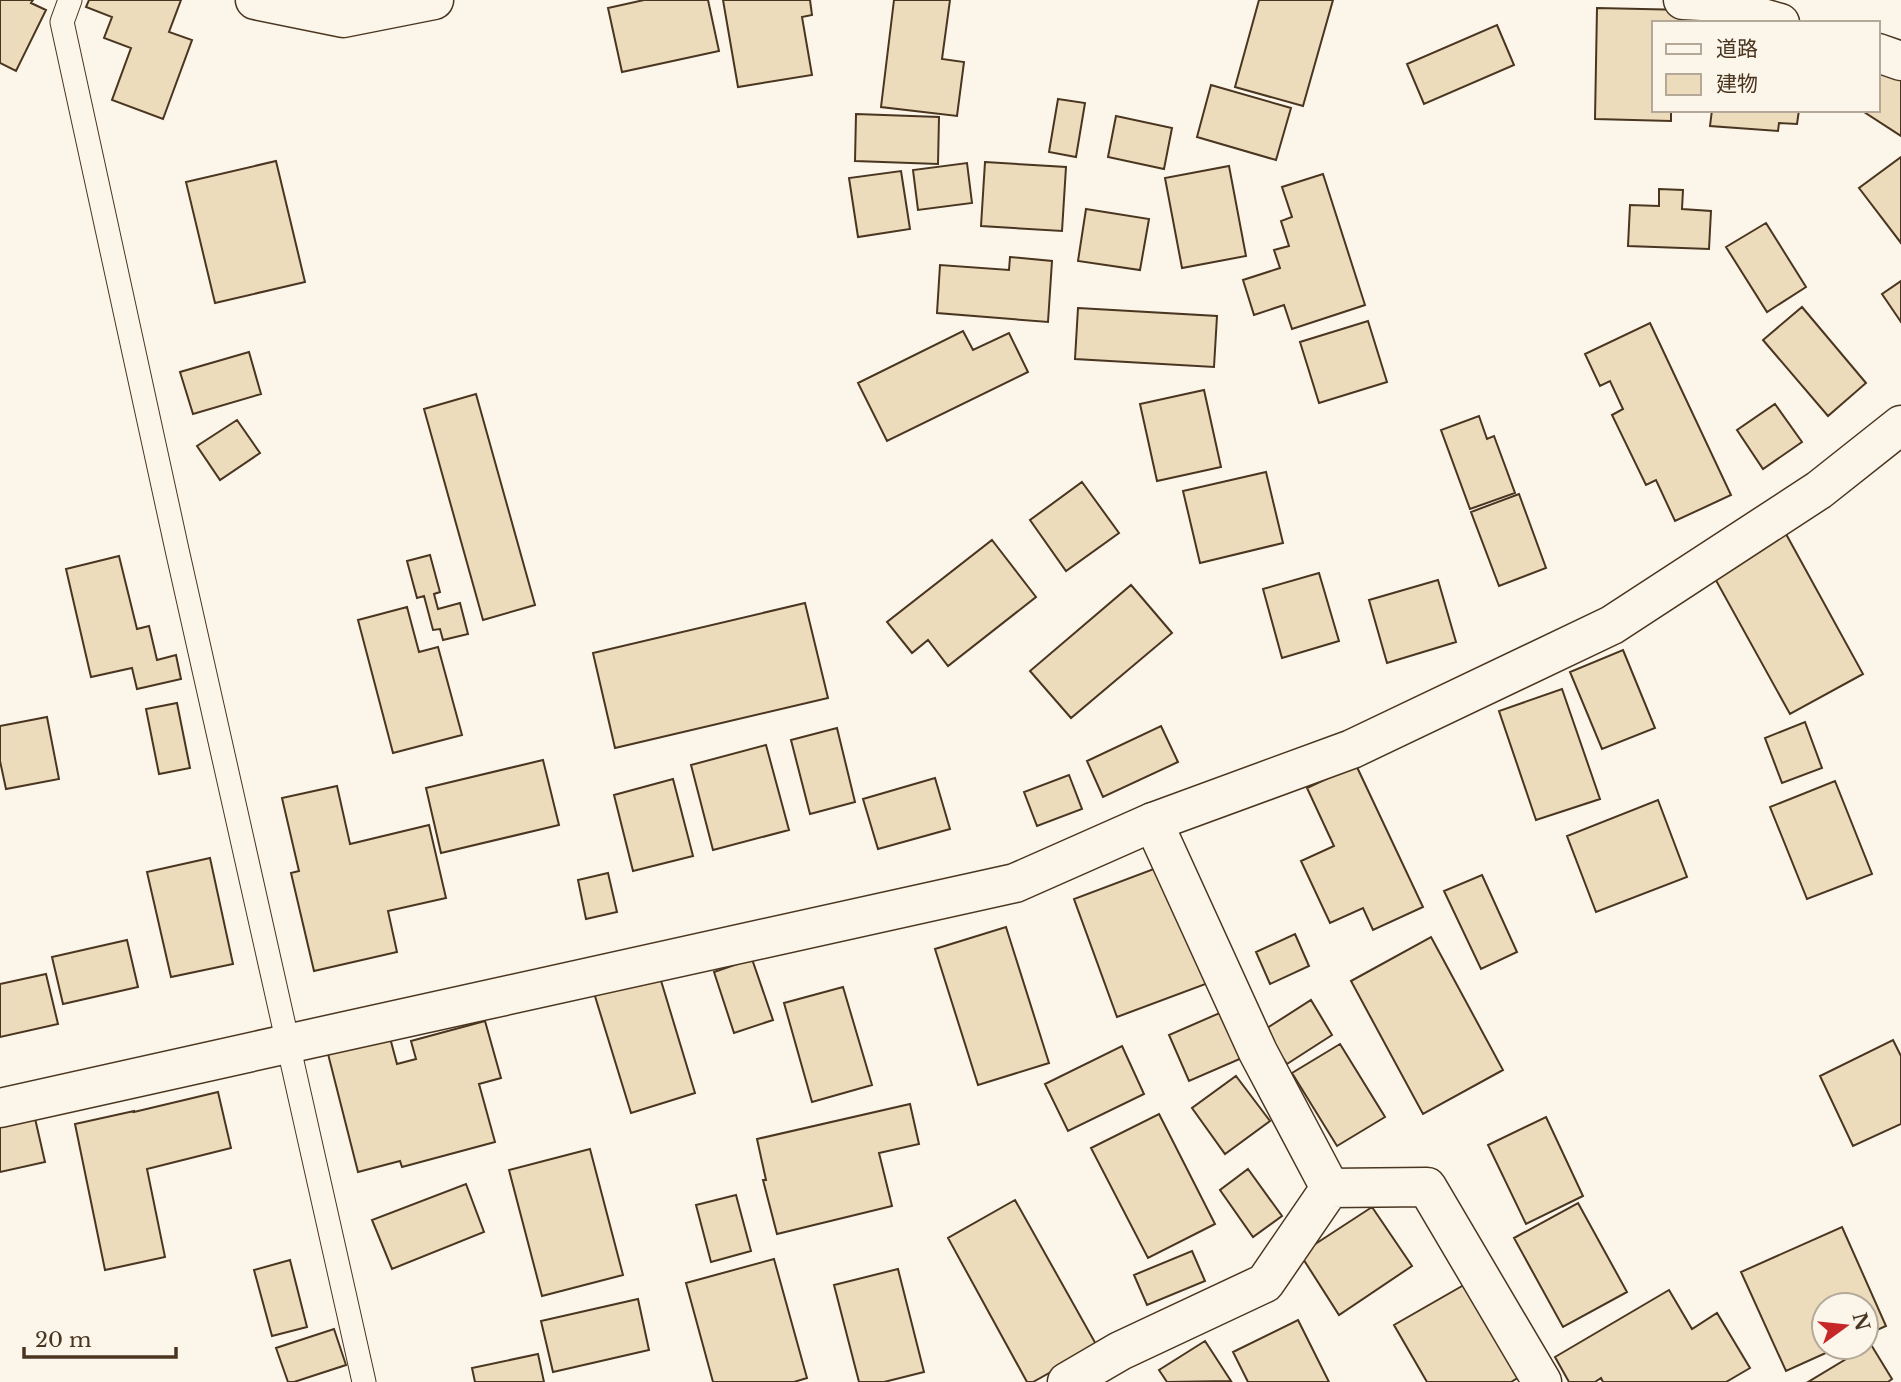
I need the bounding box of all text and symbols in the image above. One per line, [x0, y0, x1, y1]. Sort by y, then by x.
legend [1652, 21, 1880, 112]
text: 道路 [1716, 36, 1758, 62]
text: 建物 [1716, 71, 1758, 97]
north arrow [1810, 1291, 1880, 1361]
text: N [1848, 1310, 1874, 1333]
scale bar [24, 1316, 177, 1360]
text: 20 m [35, 1327, 92, 1353]

